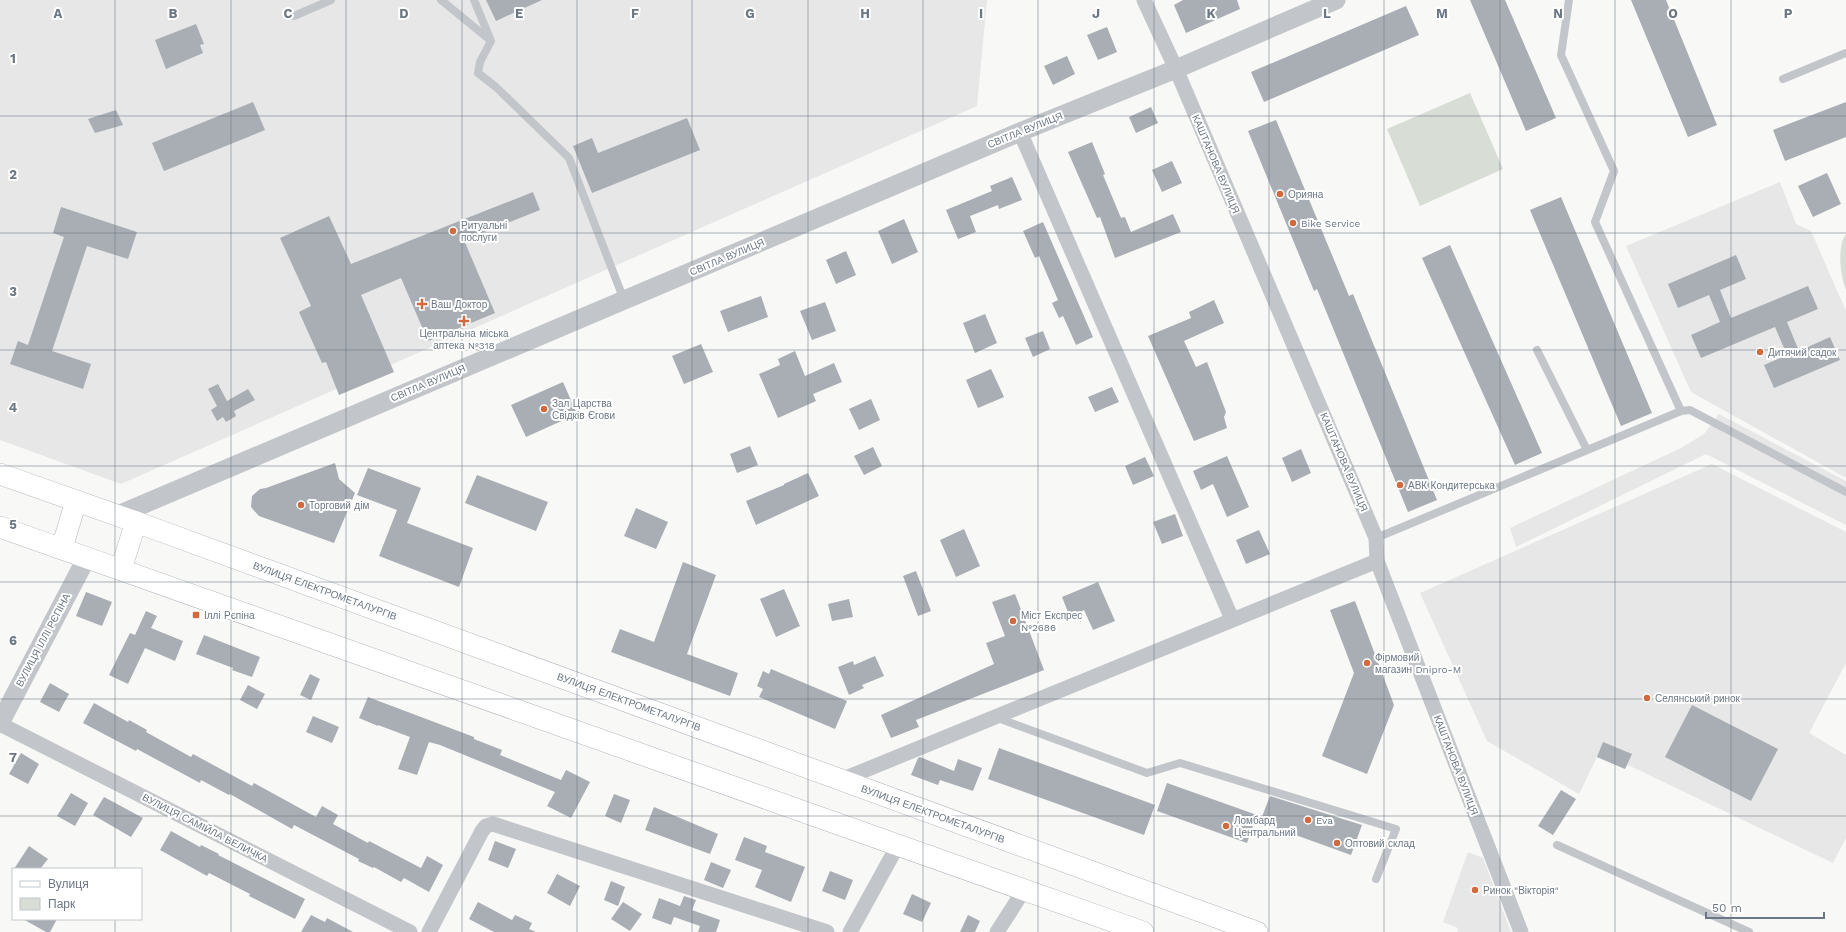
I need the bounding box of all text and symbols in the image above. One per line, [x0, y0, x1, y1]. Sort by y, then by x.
text: A [54, 6, 63, 21]
text: B [169, 6, 178, 21]
text: C [284, 6, 293, 21]
text: D [399, 6, 409, 21]
text: E [515, 6, 523, 21]
text: F [631, 6, 639, 21]
text: G [745, 6, 755, 21]
text: H [860, 6, 870, 21]
text: I [979, 6, 983, 21]
text: J [1092, 6, 1100, 21]
text: K [1206, 6, 1216, 21]
text: L [1323, 6, 1331, 21]
text: M [1436, 6, 1448, 21]
text: N [1553, 6, 1563, 21]
text: O [1668, 6, 1678, 21]
text: P [1784, 6, 1793, 21]
text: 1 [10, 51, 16, 66]
street label: СВІТЛА ВУЛИЦЯ [986, 110, 1064, 150]
street label: КАШТАНОВА ВУЛИЦЯ [1190, 113, 1242, 215]
text: 2 [9, 167, 17, 182]
marker: Орияна [1275, 189, 1285, 199]
place label: Орияна [1288, 189, 1324, 200]
marker: Bike Service [1288, 218, 1298, 228]
place label: Bike Service [1301, 218, 1361, 229]
place label: Ритуальні послуги [461, 220, 507, 243]
marker: Ритуальні послуги [448, 226, 458, 236]
street label: СВІТЛА ВУЛИЦЯ [688, 236, 766, 278]
text: 3 [9, 284, 17, 299]
marker: Ваш Доктор [416, 298, 428, 310]
place label: Ваш Доктор [431, 299, 488, 310]
marker: Центральна міська аптека №318 [459, 316, 469, 326]
place label: Центральна міська аптека №318 [419, 328, 509, 351]
marker: Дитячий садок [1755, 347, 1765, 357]
place label: Дитячий садок [1768, 347, 1837, 358]
street label: СВІТЛА ВУЛИЦЯ [389, 362, 467, 404]
place label: Зал Царства Свідків Єгови [552, 398, 615, 421]
text: 4 [9, 400, 18, 415]
marker: Зал Царства Свідків Єгови [539, 404, 549, 414]
street label: КАШТАНОВА ВУЛИЦЯ [1318, 411, 1370, 513]
marker: АВК Кондитерська [1395, 480, 1405, 490]
place label: АВК Кондитерська [1408, 480, 1495, 491]
marker: Торговий дім [296, 500, 306, 510]
place label: Торговий дім [309, 500, 369, 511]
text: 5 [9, 517, 17, 532]
street label: ВУЛИЦЯ ЕЛЕКТРОМЕТАЛУРГІВ [252, 560, 399, 622]
street label: ВУЛИЦЯ ІЛЛІ РЄПІНА [14, 591, 72, 688]
marker: Іллі Рєпіна [191, 610, 201, 620]
place label: Іллі Рєпіна [204, 610, 255, 621]
place label: Міст Експрес №2686 [1021, 610, 1082, 633]
marker: Міст Експрес №2686 [1008, 616, 1018, 626]
text: 6 [9, 633, 17, 648]
place label: Фірмовий магазин Dnipro-M [1375, 652, 1461, 675]
marker: Фірмовий магазин Dnipro-M [1362, 658, 1372, 668]
street label: ВУЛИЦЯ ЕЛЕКТРОМЕТАЛУРГІВ [556, 671, 703, 733]
marker: Селянський ринок [1642, 693, 1652, 703]
place label: Селянський ринок [1655, 693, 1741, 704]
street label: КАШТАНОВА ВУЛИЦЯ [1432, 713, 1480, 817]
text: 7 [9, 750, 17, 765]
street label: ВУЛИЦЯ ЕЛЕКТРОМЕТАЛУРГІВ [860, 783, 1007, 845]
street label: ВУЛИЦЯ САМІЙЛА ВЕЛИЧКА [141, 791, 270, 865]
place label: Ломбард Центральний [1234, 815, 1296, 838]
marker: Eva [1303, 815, 1313, 825]
place label: Eva [1316, 815, 1333, 826]
marker: Ломбард Центральний [1221, 821, 1231, 831]
marker: Оптовий склад [1332, 838, 1342, 848]
place label: Оптовий склад [1345, 838, 1415, 849]
legend [12, 868, 142, 920]
text: Вулиця [48, 877, 89, 891]
marker: Ринок "Вікторія" [1470, 885, 1480, 895]
place label: Ринок "Вікторія" [1483, 885, 1559, 896]
scale bar [1706, 894, 1824, 920]
text: Парк [48, 897, 76, 911]
text: 50 m [1712, 901, 1742, 915]

